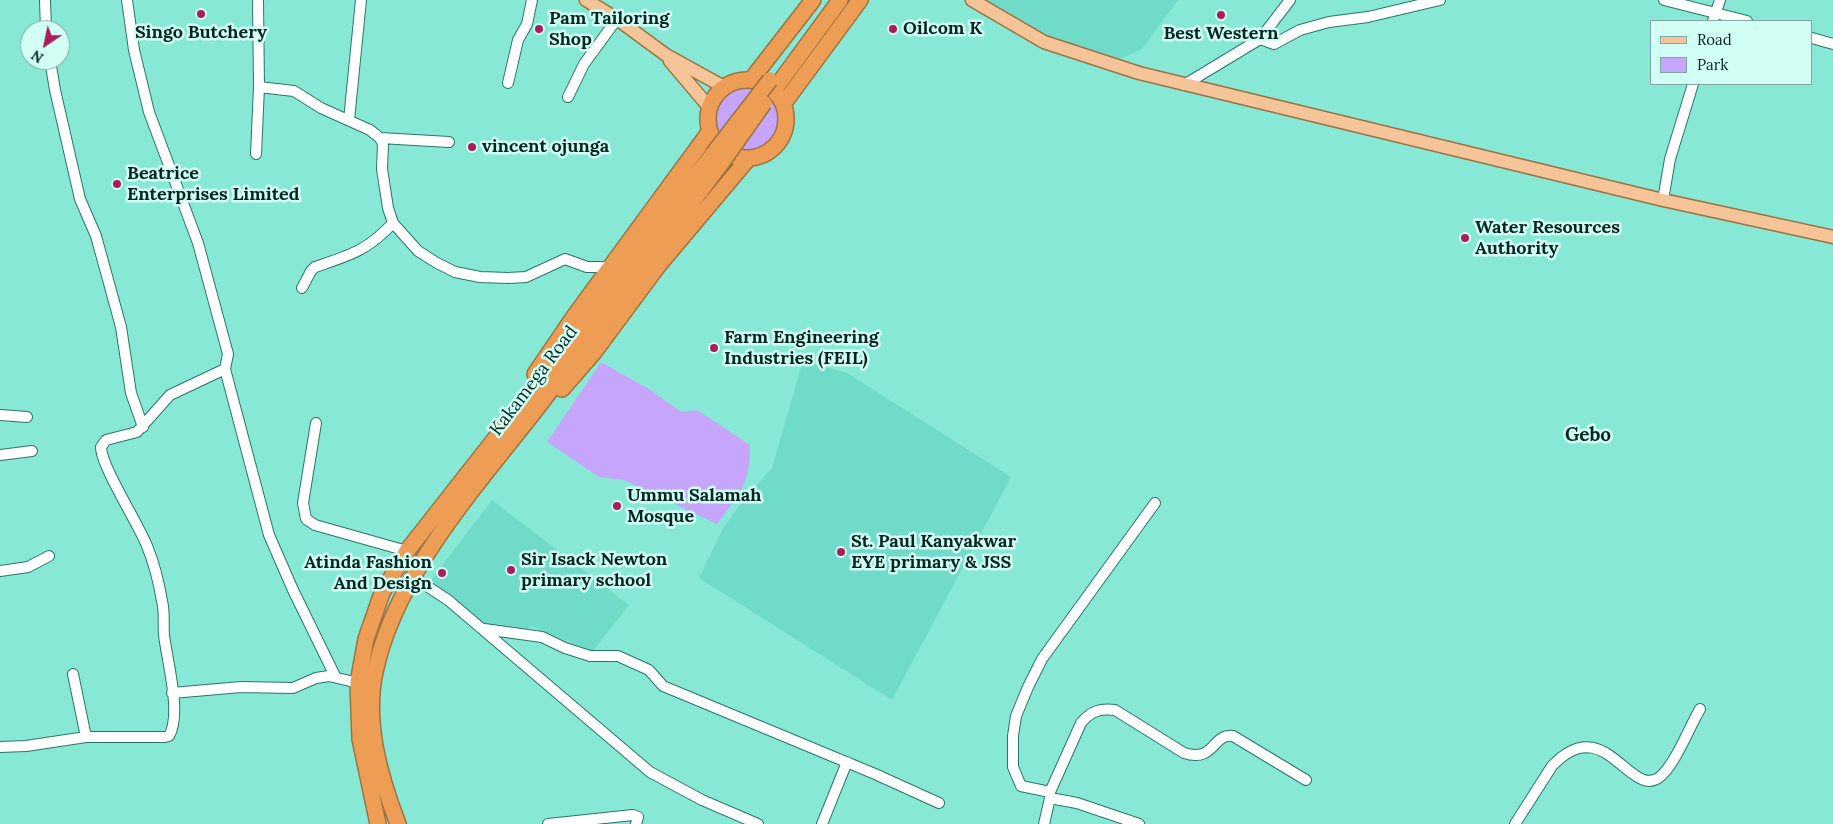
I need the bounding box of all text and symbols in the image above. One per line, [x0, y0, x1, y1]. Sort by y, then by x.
marker: Singo Butchery [195, 8, 207, 20]
place label: Pam Tailoring Shop [549, 8, 669, 50]
marker: Best Western [1215, 9, 1227, 21]
place label: Oilcom K [903, 18, 982, 40]
north arrow [20, 20, 70, 70]
legend [1650, 20, 1813, 85]
place label: Singo Butchery [135, 22, 267, 44]
marker: Pam Tailoring Shop [533, 23, 545, 35]
marker: Oilcom K [887, 23, 899, 35]
place label: Best Western [1163, 23, 1279, 45]
text: Road [1697, 30, 1732, 49]
text: N [28, 46, 47, 67]
text: Park [1697, 55, 1728, 74]
place label: vincent ojunga [482, 136, 609, 158]
marker: vincent ojunga [466, 141, 478, 153]
place label: Beatrice Enterprises Limited [127, 163, 299, 205]
marker: Beatrice Enterprises Limited [111, 178, 123, 190]
place label: Water Resources Authority [1475, 217, 1620, 260]
marker: Water Resources Authority [1459, 232, 1471, 244]
street label: Kakamega Road [486, 322, 582, 440]
place label: Farm Engineering Industries (FEIL) [724, 327, 879, 369]
marker: Farm Engineering Industries (FEIL) [708, 342, 720, 354]
district label: Gebo [1565, 425, 1611, 447]
place label: Ummu Salamah Mosque [627, 485, 761, 528]
marker: Ummu Salamah Mosque [611, 500, 623, 512]
place label: St. Paul Kanyakwar EYE primary & JSS [851, 531, 1016, 574]
marker: St. Paul Kanyakwar EYE primary & JSS [835, 546, 847, 558]
place label: Sir Isack Newton primary school [521, 549, 667, 592]
place label: Atinda Fashion And Design [304, 552, 432, 594]
marker: Sir Isack Newton primary school [505, 564, 517, 576]
marker: Atinda Fashion And Design [436, 567, 448, 579]

